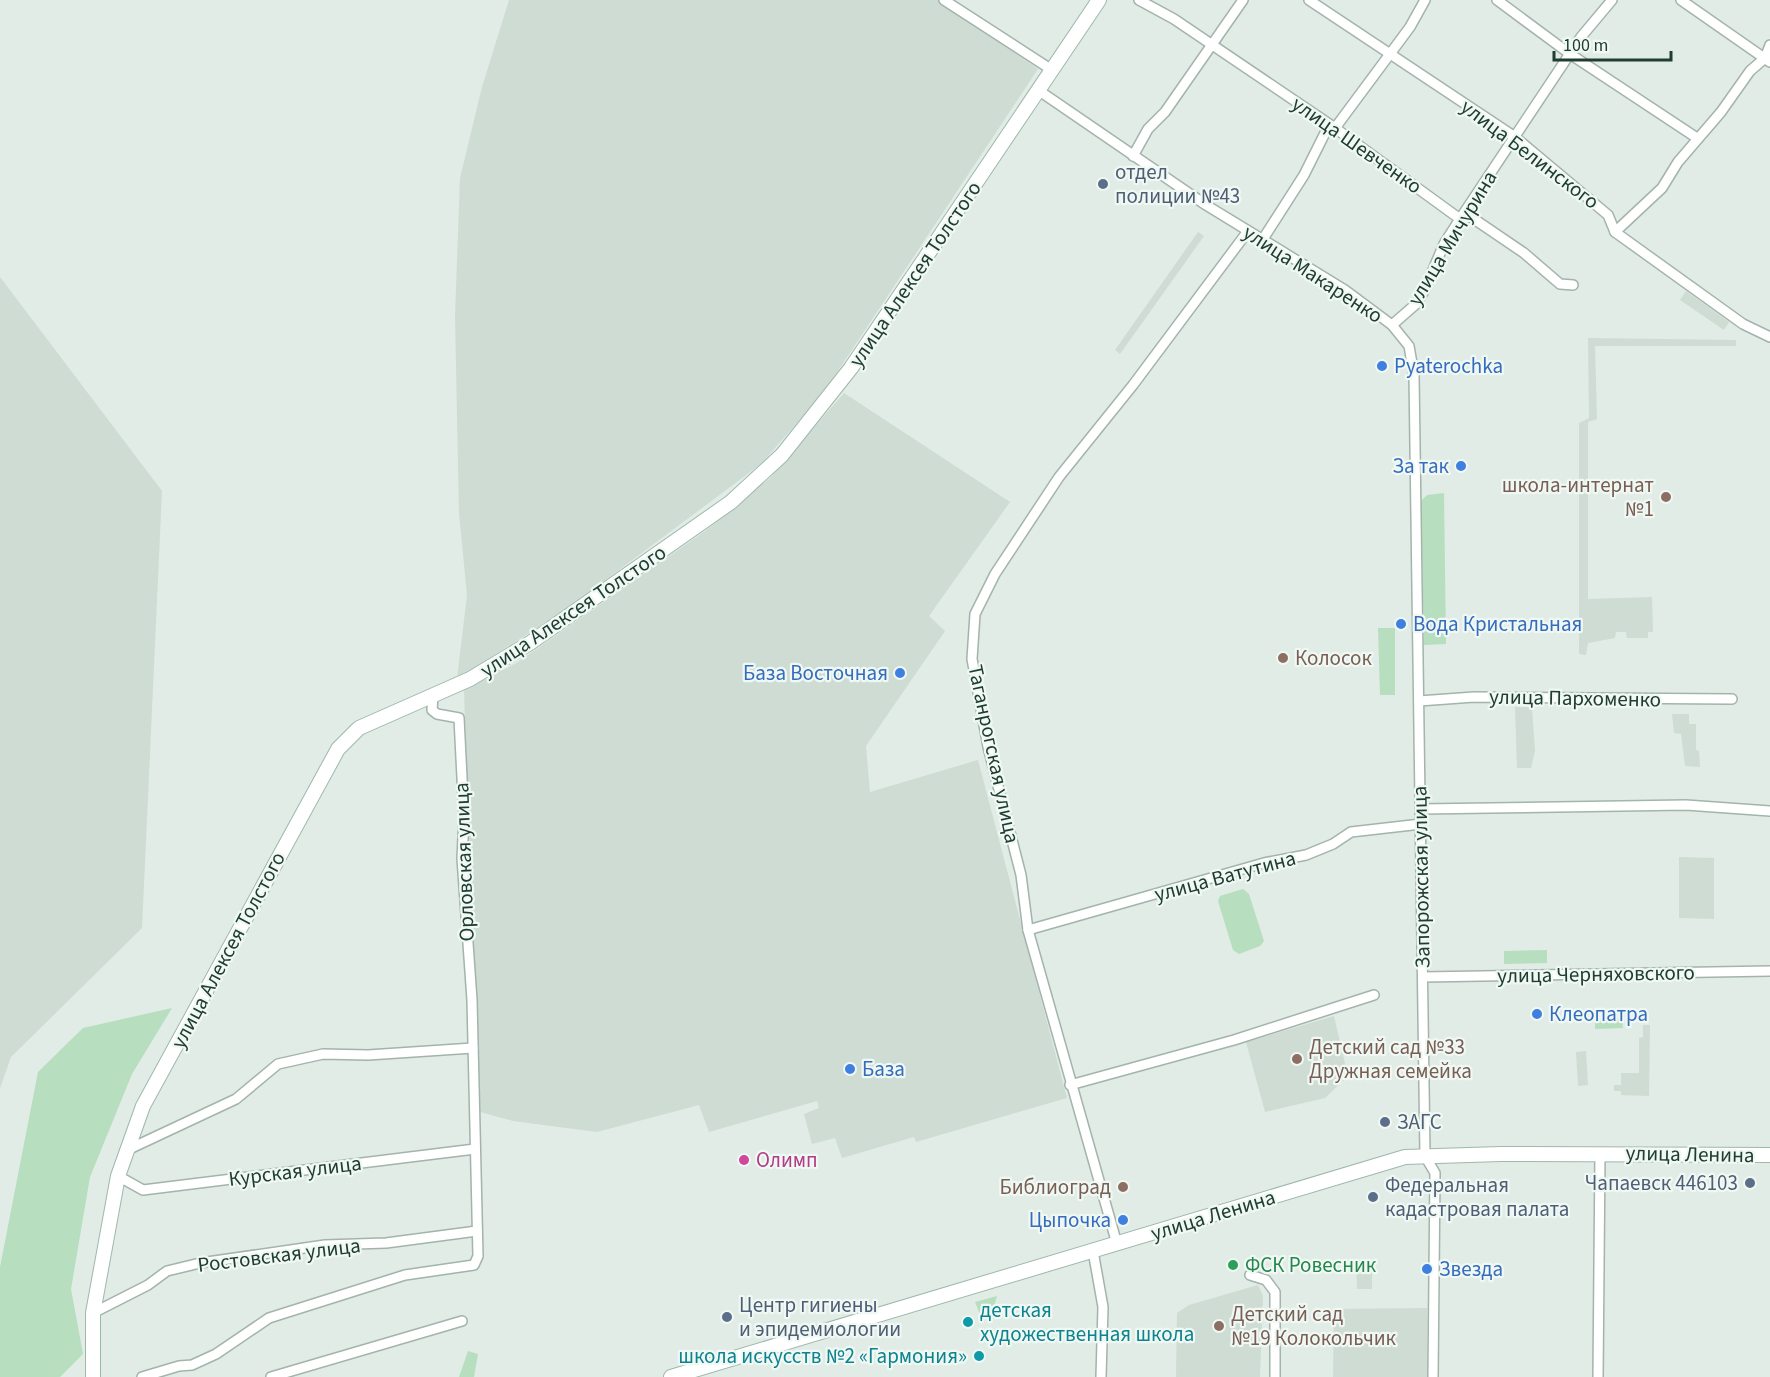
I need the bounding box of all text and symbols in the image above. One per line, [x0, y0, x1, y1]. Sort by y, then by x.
scale bar [1554, 24, 1671, 62]
text: 100 m [1563, 33, 1608, 58]
street label: улица Шевченко [1286, 89, 1428, 201]
street label: улица Белинского [1454, 92, 1606, 216]
place label: отдел полиции №43 [1115, 157, 1240, 211]
street label: улица Мичурина [1400, 165, 1504, 311]
street label: улица Алексея Толстого [841, 175, 989, 373]
marker: отдел полиции №43 [1096, 177, 1110, 191]
street label: улица Макаренко [1237, 218, 1389, 330]
place label: Pyaterochka [1394, 351, 1503, 381]
marker: Pyaterochka [1375, 359, 1389, 373]
place label: За так [1392, 451, 1450, 481]
marker: За так [1454, 459, 1468, 473]
place label: школа-интернат №1 [1502, 470, 1654, 524]
marker: школа-интернат №1 [1659, 490, 1673, 504]
street label: улица Алексея Толстого [474, 537, 672, 685]
place label: Вода Кристальная [1413, 609, 1582, 639]
marker: Вода Кристальная [1394, 617, 1408, 631]
place label: Колосок [1295, 643, 1372, 673]
marker: Колосок [1276, 651, 1290, 665]
place label: База Восточная [743, 658, 888, 688]
street label: Таганрогская улица [960, 662, 1028, 846]
marker: База Восточная [893, 666, 907, 680]
street label: улица Пархоменко [1489, 682, 1661, 714]
street label: Орловская улица [446, 782, 482, 942]
street label: Запорожская улица [1404, 785, 1438, 969]
street label: улица Ватутина [1151, 843, 1299, 909]
street label: улица Алексея Толстого [163, 846, 293, 1054]
street label: улица Черняховского [1497, 957, 1695, 991]
place label: Клеопатра [1549, 999, 1648, 1029]
marker: Клеопатра [1530, 1007, 1544, 1021]
place label: Детский сад №33 Дружная семейка [1309, 1032, 1472, 1086]
marker: Детский сад №33 Дружная семейка [1290, 1052, 1304, 1066]
place label: База [862, 1054, 905, 1084]
marker: База [843, 1062, 857, 1076]
place label: ЗАГС [1397, 1107, 1442, 1137]
marker: ЗАГС [1378, 1115, 1392, 1129]
street label: улица Ленина [1625, 1138, 1755, 1170]
place label: Олимп [756, 1145, 818, 1175]
street label: Курская улица [227, 1148, 363, 1194]
marker: Олимп [737, 1153, 751, 1167]
place label: Чапаевск 446103 [1585, 1168, 1738, 1198]
place label: Федеральная кадастровая палата [1385, 1170, 1569, 1224]
place label: Библиоград [1000, 1172, 1111, 1202]
marker: Чапаевск 446103 [1743, 1176, 1757, 1190]
marker: Библиоград [1116, 1180, 1130, 1194]
street label: улица Ленина [1147, 1182, 1279, 1248]
marker: Федеральная кадастровая палата [1366, 1190, 1380, 1204]
place label: Цыпочка [1029, 1205, 1111, 1235]
marker: Цыпочка [1116, 1213, 1130, 1227]
street label: Ростовская улица [196, 1230, 362, 1280]
place label: ФСК Ровесник [1245, 1250, 1377, 1280]
place label: Звезда [1439, 1254, 1503, 1284]
marker: ФСК Ровесник [1226, 1258, 1240, 1272]
marker: Звезда [1420, 1262, 1434, 1276]
place label: Центр гигиены и эпидемиологии [739, 1290, 901, 1344]
place label: детская художественная школа [980, 1295, 1194, 1349]
place label: Детский сад №19 Колокольчик [1231, 1299, 1397, 1353]
marker: Центр гигиены и эпидемиологии [720, 1310, 734, 1324]
marker: детская художественная школа [961, 1315, 975, 1329]
marker: Детский сад №19 Колокольчик [1212, 1319, 1226, 1333]
place label: школа искусств №2 «Гармония» [678, 1341, 967, 1371]
marker: школа искусств №2 «Гармония» [972, 1349, 986, 1363]

